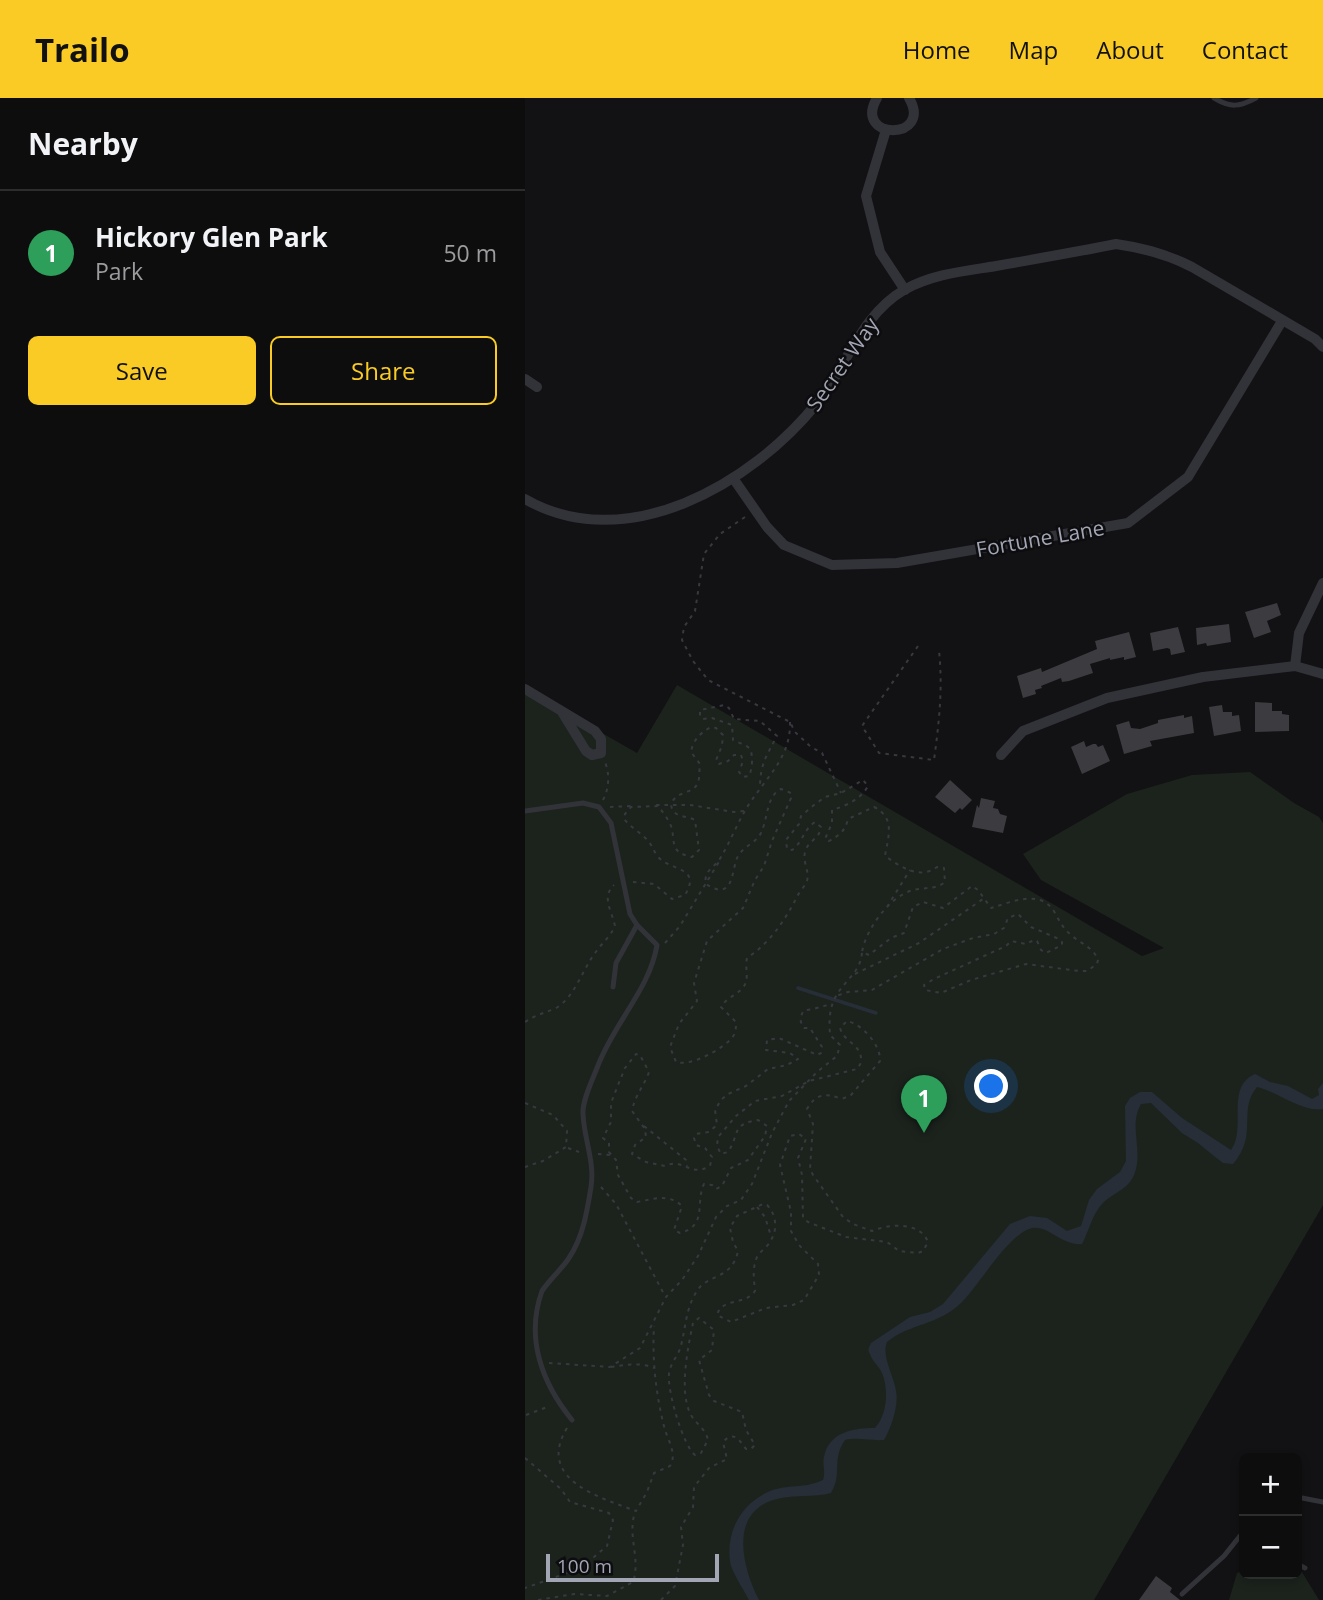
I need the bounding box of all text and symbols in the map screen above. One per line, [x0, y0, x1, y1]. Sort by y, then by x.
text: Trailo [35, 27, 130, 72]
text: Home [903, 33, 971, 66]
text: Map [1009, 33, 1058, 66]
text: About [1096, 33, 1164, 66]
text: Contact [1202, 33, 1288, 66]
text: Nearby [28, 123, 138, 164]
text: Hickory Glen Park [95, 219, 328, 255]
text: 1 [44, 237, 58, 269]
text: 50 m [443, 237, 497, 269]
text: Park [95, 255, 143, 287]
street label: Secret Way [799, 311, 885, 416]
button: Save [28, 336, 256, 405]
button: Share [270, 336, 497, 405]
street label: Fortune Lane [974, 513, 1106, 563]
your location [974, 1069, 1008, 1103]
pin: 1 [901, 1075, 947, 1133]
map controls [1239, 1453, 1302, 1579]
button: + [1239, 1453, 1302, 1516]
button: − [1239, 1516, 1302, 1579]
scale bar [546, 1551, 719, 1583]
text: 100 m [557, 1553, 612, 1579]

